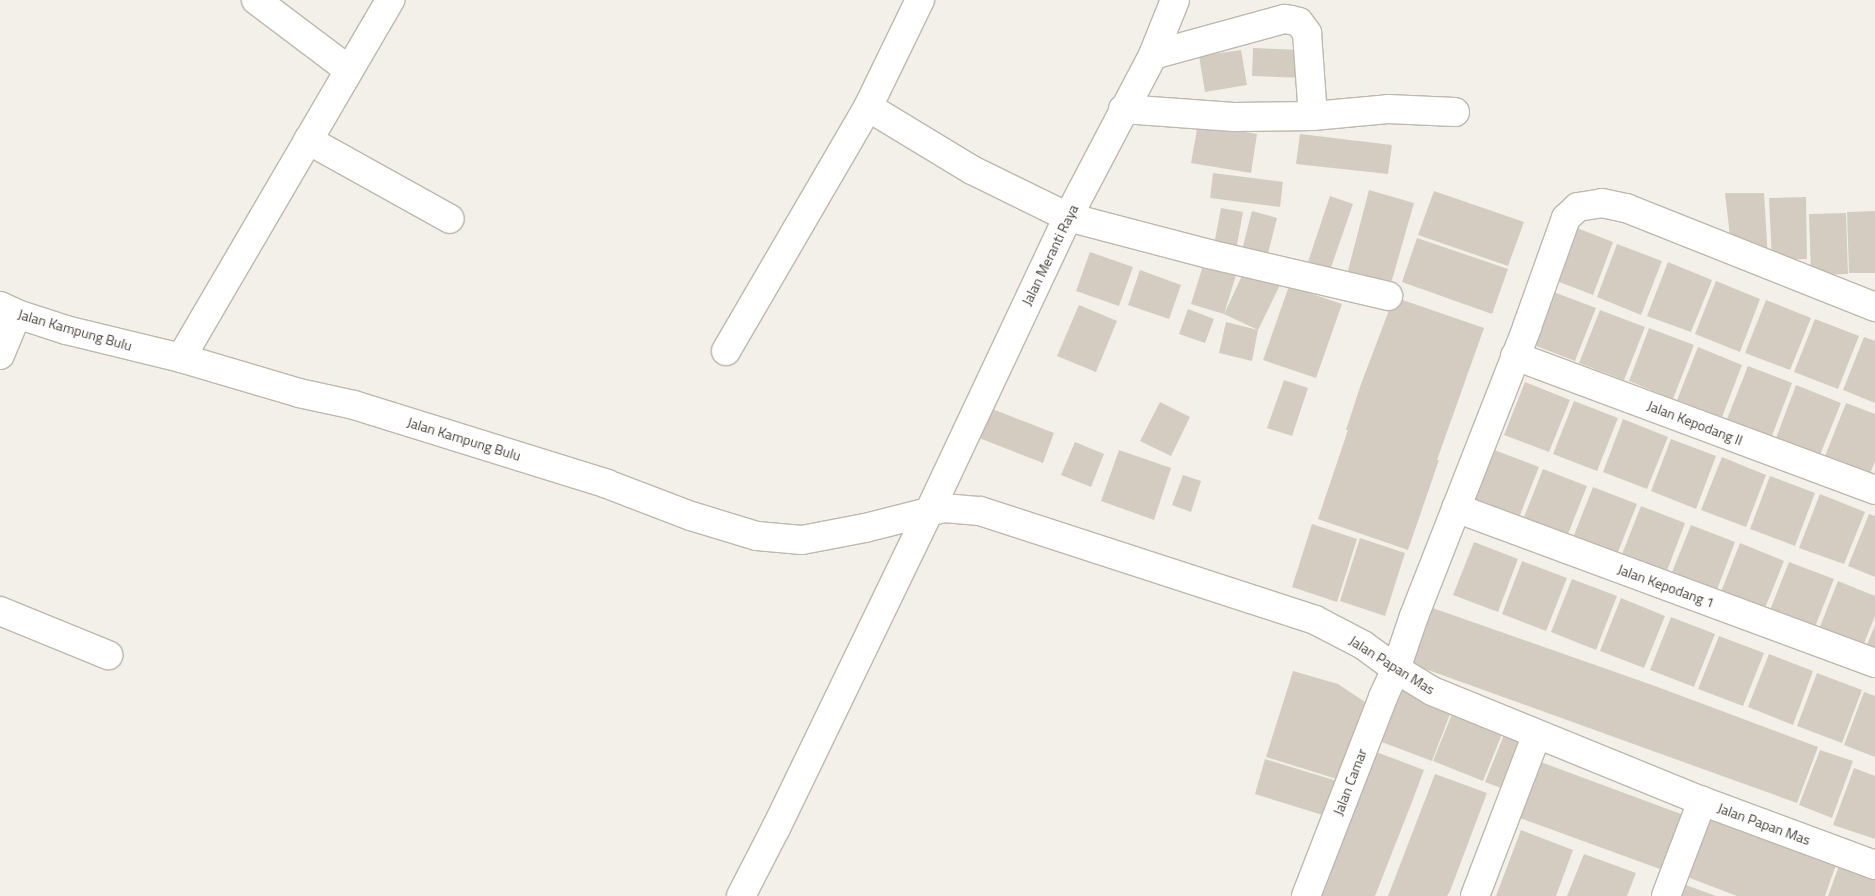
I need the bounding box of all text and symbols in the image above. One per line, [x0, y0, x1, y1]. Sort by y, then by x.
street label: Jalan Meranti Raya [1018, 202, 1082, 308]
street label: Jalan Kampung Bulu [16, 306, 134, 354]
street label: Jalan Kepodang II [1645, 397, 1745, 449]
street label: Jalan Kampung Bulu [405, 414, 523, 464]
street label: Jalan Kepodang 1 [1615, 561, 1717, 611]
street label: Jalan Papan Mas [1346, 632, 1438, 698]
street label: Jalan Camar [1330, 746, 1370, 818]
street label: Jalan Papan Mas [1715, 799, 1813, 849]

